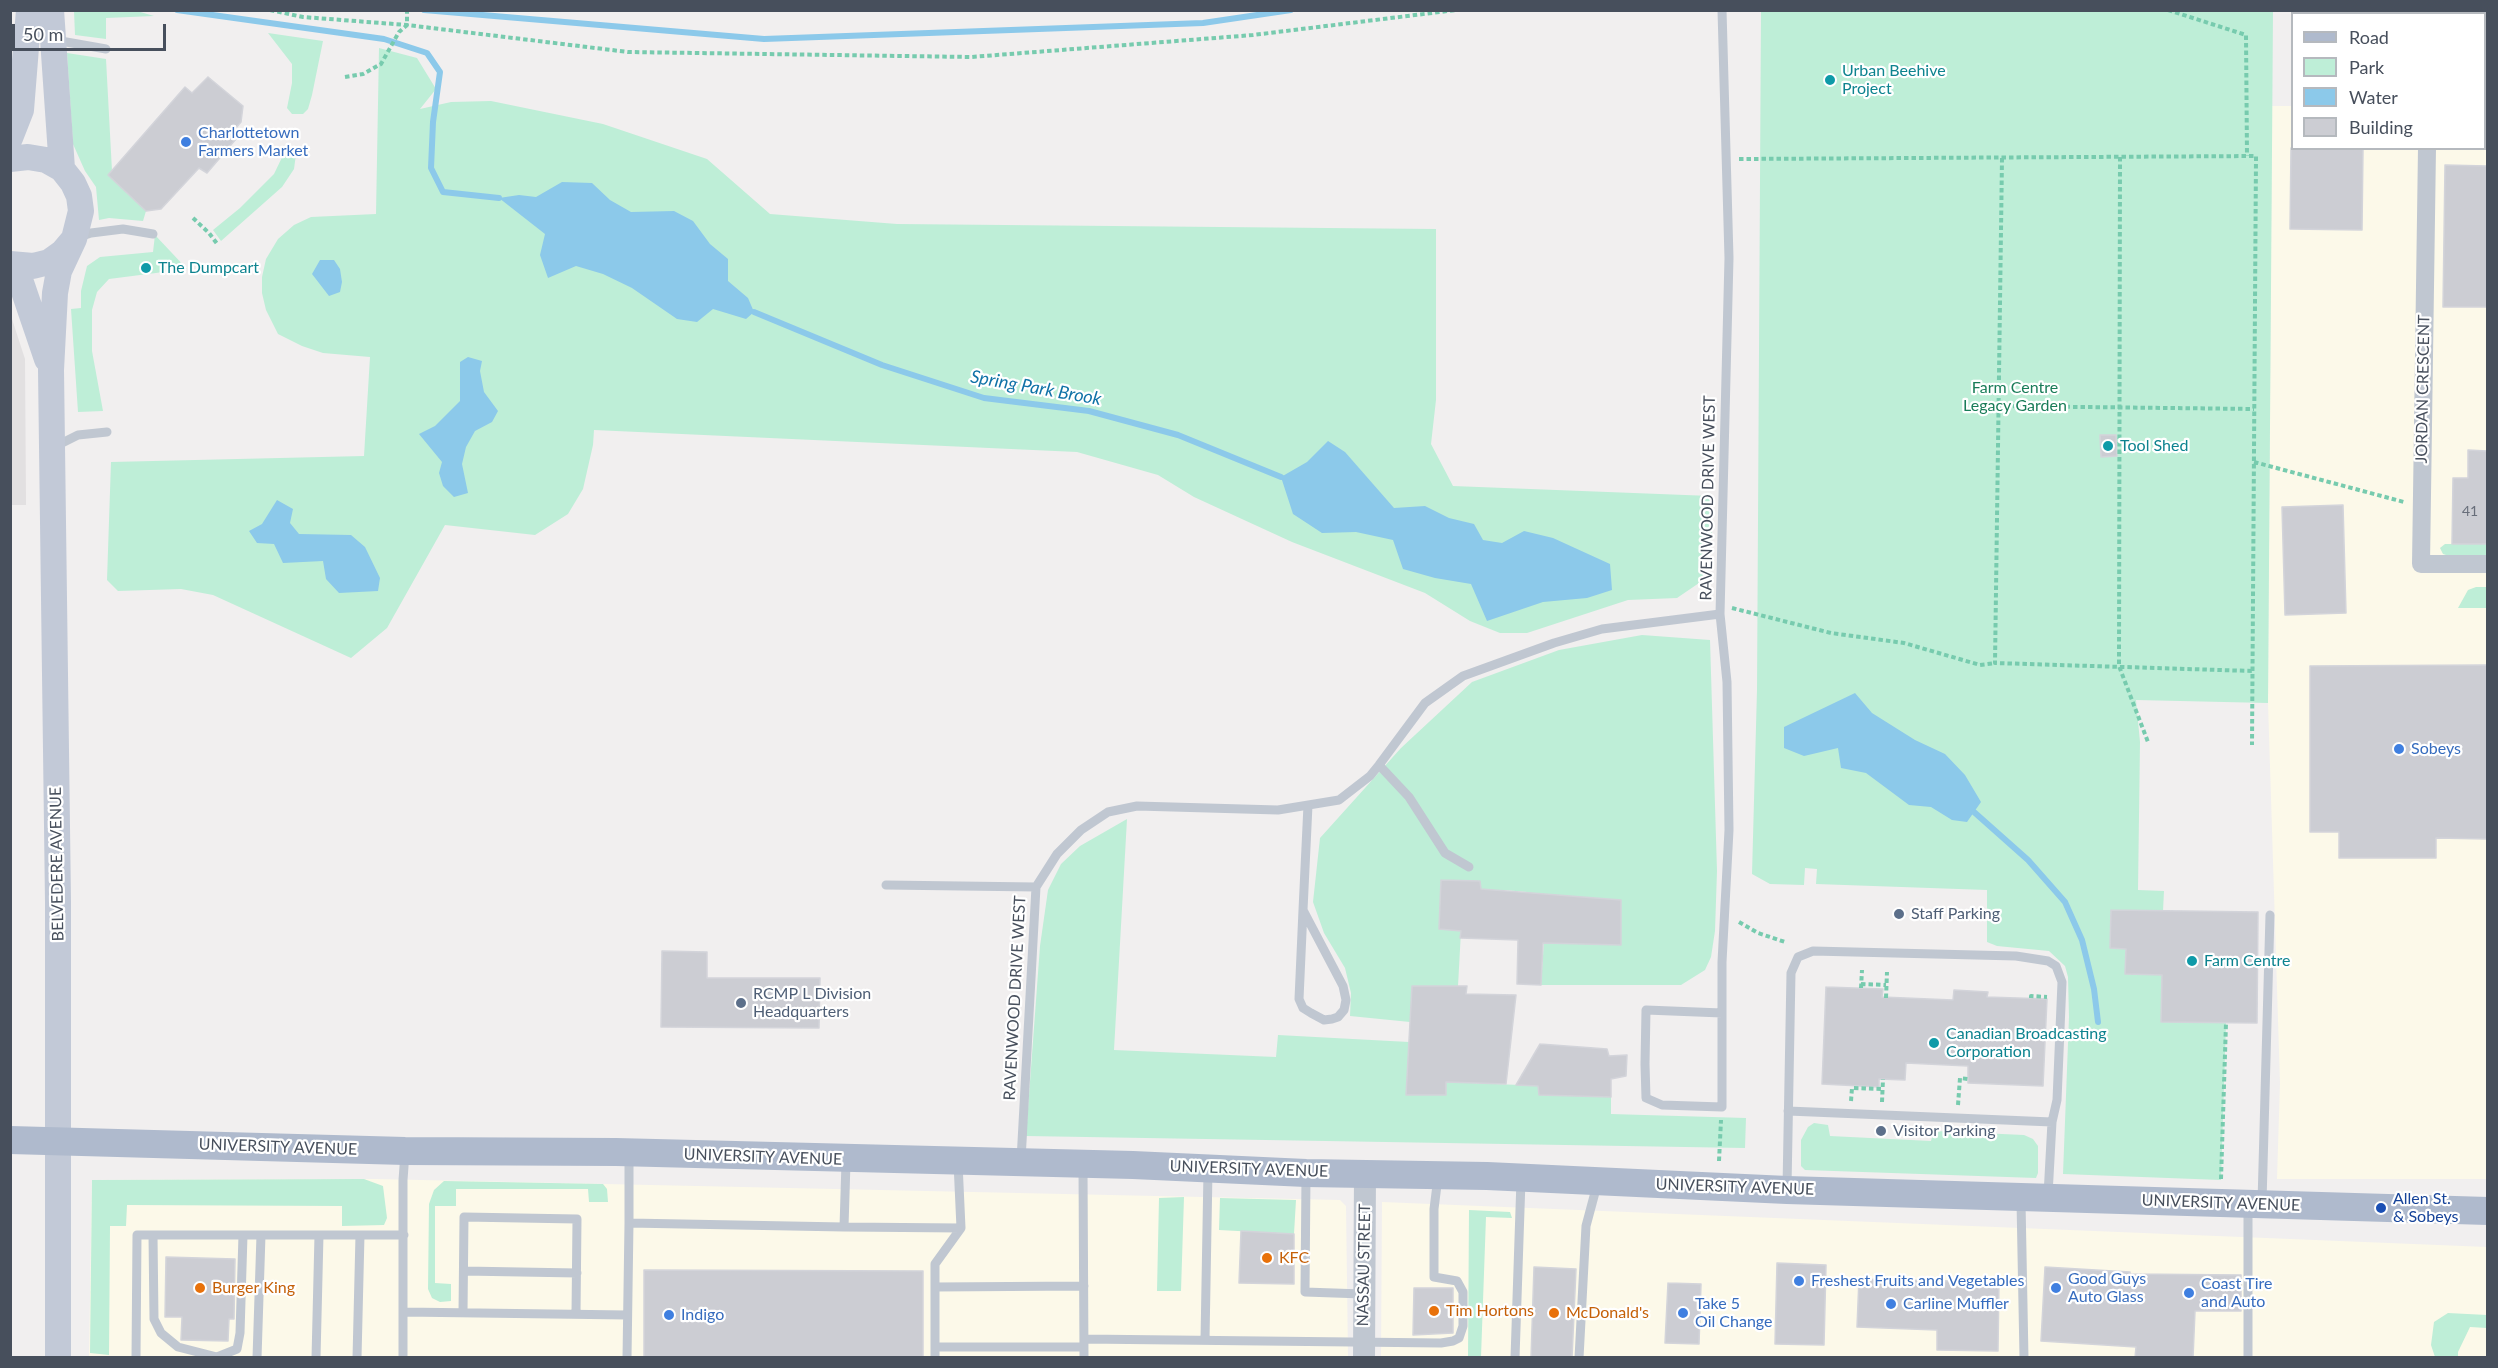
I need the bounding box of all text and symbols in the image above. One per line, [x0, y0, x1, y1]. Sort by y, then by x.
scale bar [15, 12, 170, 50]
legend [2291, 12, 2486, 150]
text: 50 m [23, 23, 63, 45]
text: Road [2349, 26, 2389, 48]
text: Park [2349, 56, 2384, 78]
place label: Urban Beehive Project [1842, 61, 1946, 99]
marker: Urban Beehive Project [1823, 73, 1837, 87]
text: Water [2349, 86, 2398, 108]
text: Building [2349, 116, 2413, 138]
place label: Charlottetown Farmers Market [198, 123, 308, 161]
marker: Charlottetown Farmers Market [179, 135, 193, 149]
place label: The Dumpcart [158, 258, 259, 278]
marker: The Dumpcart [139, 261, 153, 275]
street label: JORDAN CRESCENT [2412, 314, 2434, 464]
water label: Spring Park Brook [969, 366, 1103, 410]
park label: Farm Centre Legacy Garden [1963, 378, 2067, 416]
street label: RAVENWOOD DRIVE WEST [1697, 395, 1719, 601]
place label: Tool Shed [2120, 436, 2188, 456]
marker: Tool Shed [2101, 439, 2115, 453]
house number: 41 [2462, 503, 2478, 519]
place label: Sobeys [2411, 739, 2461, 759]
marker: Sobeys [2392, 742, 2406, 756]
street label: BELVEDERE AVENUE [46, 787, 68, 941]
street label: RAVENWOOD DRIVE WEST [1000, 895, 1030, 1101]
place label: Staff Parking [1911, 904, 2000, 924]
marker: Staff Parking [1892, 907, 1906, 921]
place label: Farm Centre [2204, 951, 2290, 971]
marker: Farm Centre [2185, 954, 2199, 968]
place label: RCMP L Division Headquarters [753, 984, 871, 1022]
marker: RCMP L Division Headquarters [734, 996, 748, 1010]
place label: Canadian Broadcasting Corporation [1946, 1024, 2107, 1062]
marker: Canadian Broadcasting Corporation [1927, 1036, 1941, 1050]
place label: Visitor Parking [1893, 1121, 1995, 1141]
marker: Visitor Parking [1874, 1124, 1888, 1138]
street label: UNIVERSITY AVENUE [198, 1135, 358, 1159]
street label: UNIVERSITY AVENUE [683, 1145, 843, 1169]
street label: UNIVERSITY AVENUE [1169, 1157, 1329, 1181]
street label: UNIVERSITY AVENUE [1655, 1175, 1815, 1199]
place label: Allen St. & Sobeys [2393, 1189, 2458, 1227]
street label: UNIVERSITY AVENUE [2141, 1191, 2301, 1215]
marker: Allen St. & Sobeys [2374, 1201, 2388, 1215]
street label: NASSAU STREET [1353, 1203, 1375, 1327]
place label: KFC [1279, 1248, 1309, 1268]
marker: KFC [1260, 1251, 1274, 1265]
place label: Good Guys Auto Glass [2068, 1269, 2146, 1307]
place label: Freshest Fruits and Vegetables [1811, 1271, 2024, 1291]
marker: Freshest Fruits and Vegetables [1792, 1274, 1806, 1288]
place label: Coast Tire and Auto [2201, 1274, 2272, 1312]
place label: Burger King [212, 1278, 295, 1298]
marker: Burger King [193, 1281, 207, 1295]
marker: Good Guys Auto Glass [2049, 1281, 2063, 1295]
marker: Coast Tire and Auto [2182, 1286, 2196, 1300]
place label: Take 5 Oil Change [1695, 1294, 1773, 1332]
place label: Carline Muffler [1903, 1294, 2009, 1314]
marker: Carline Muffler [1884, 1297, 1898, 1311]
place label: Tim Hortons [1446, 1301, 1534, 1321]
place label: McDonald's [1566, 1303, 1649, 1323]
marker: Tim Hortons [1427, 1304, 1441, 1318]
place label: Indigo [681, 1305, 724, 1325]
marker: McDonald's [1547, 1306, 1561, 1320]
marker: Take 5 Oil Change [1676, 1306, 1690, 1320]
marker: Indigo [662, 1308, 676, 1322]

